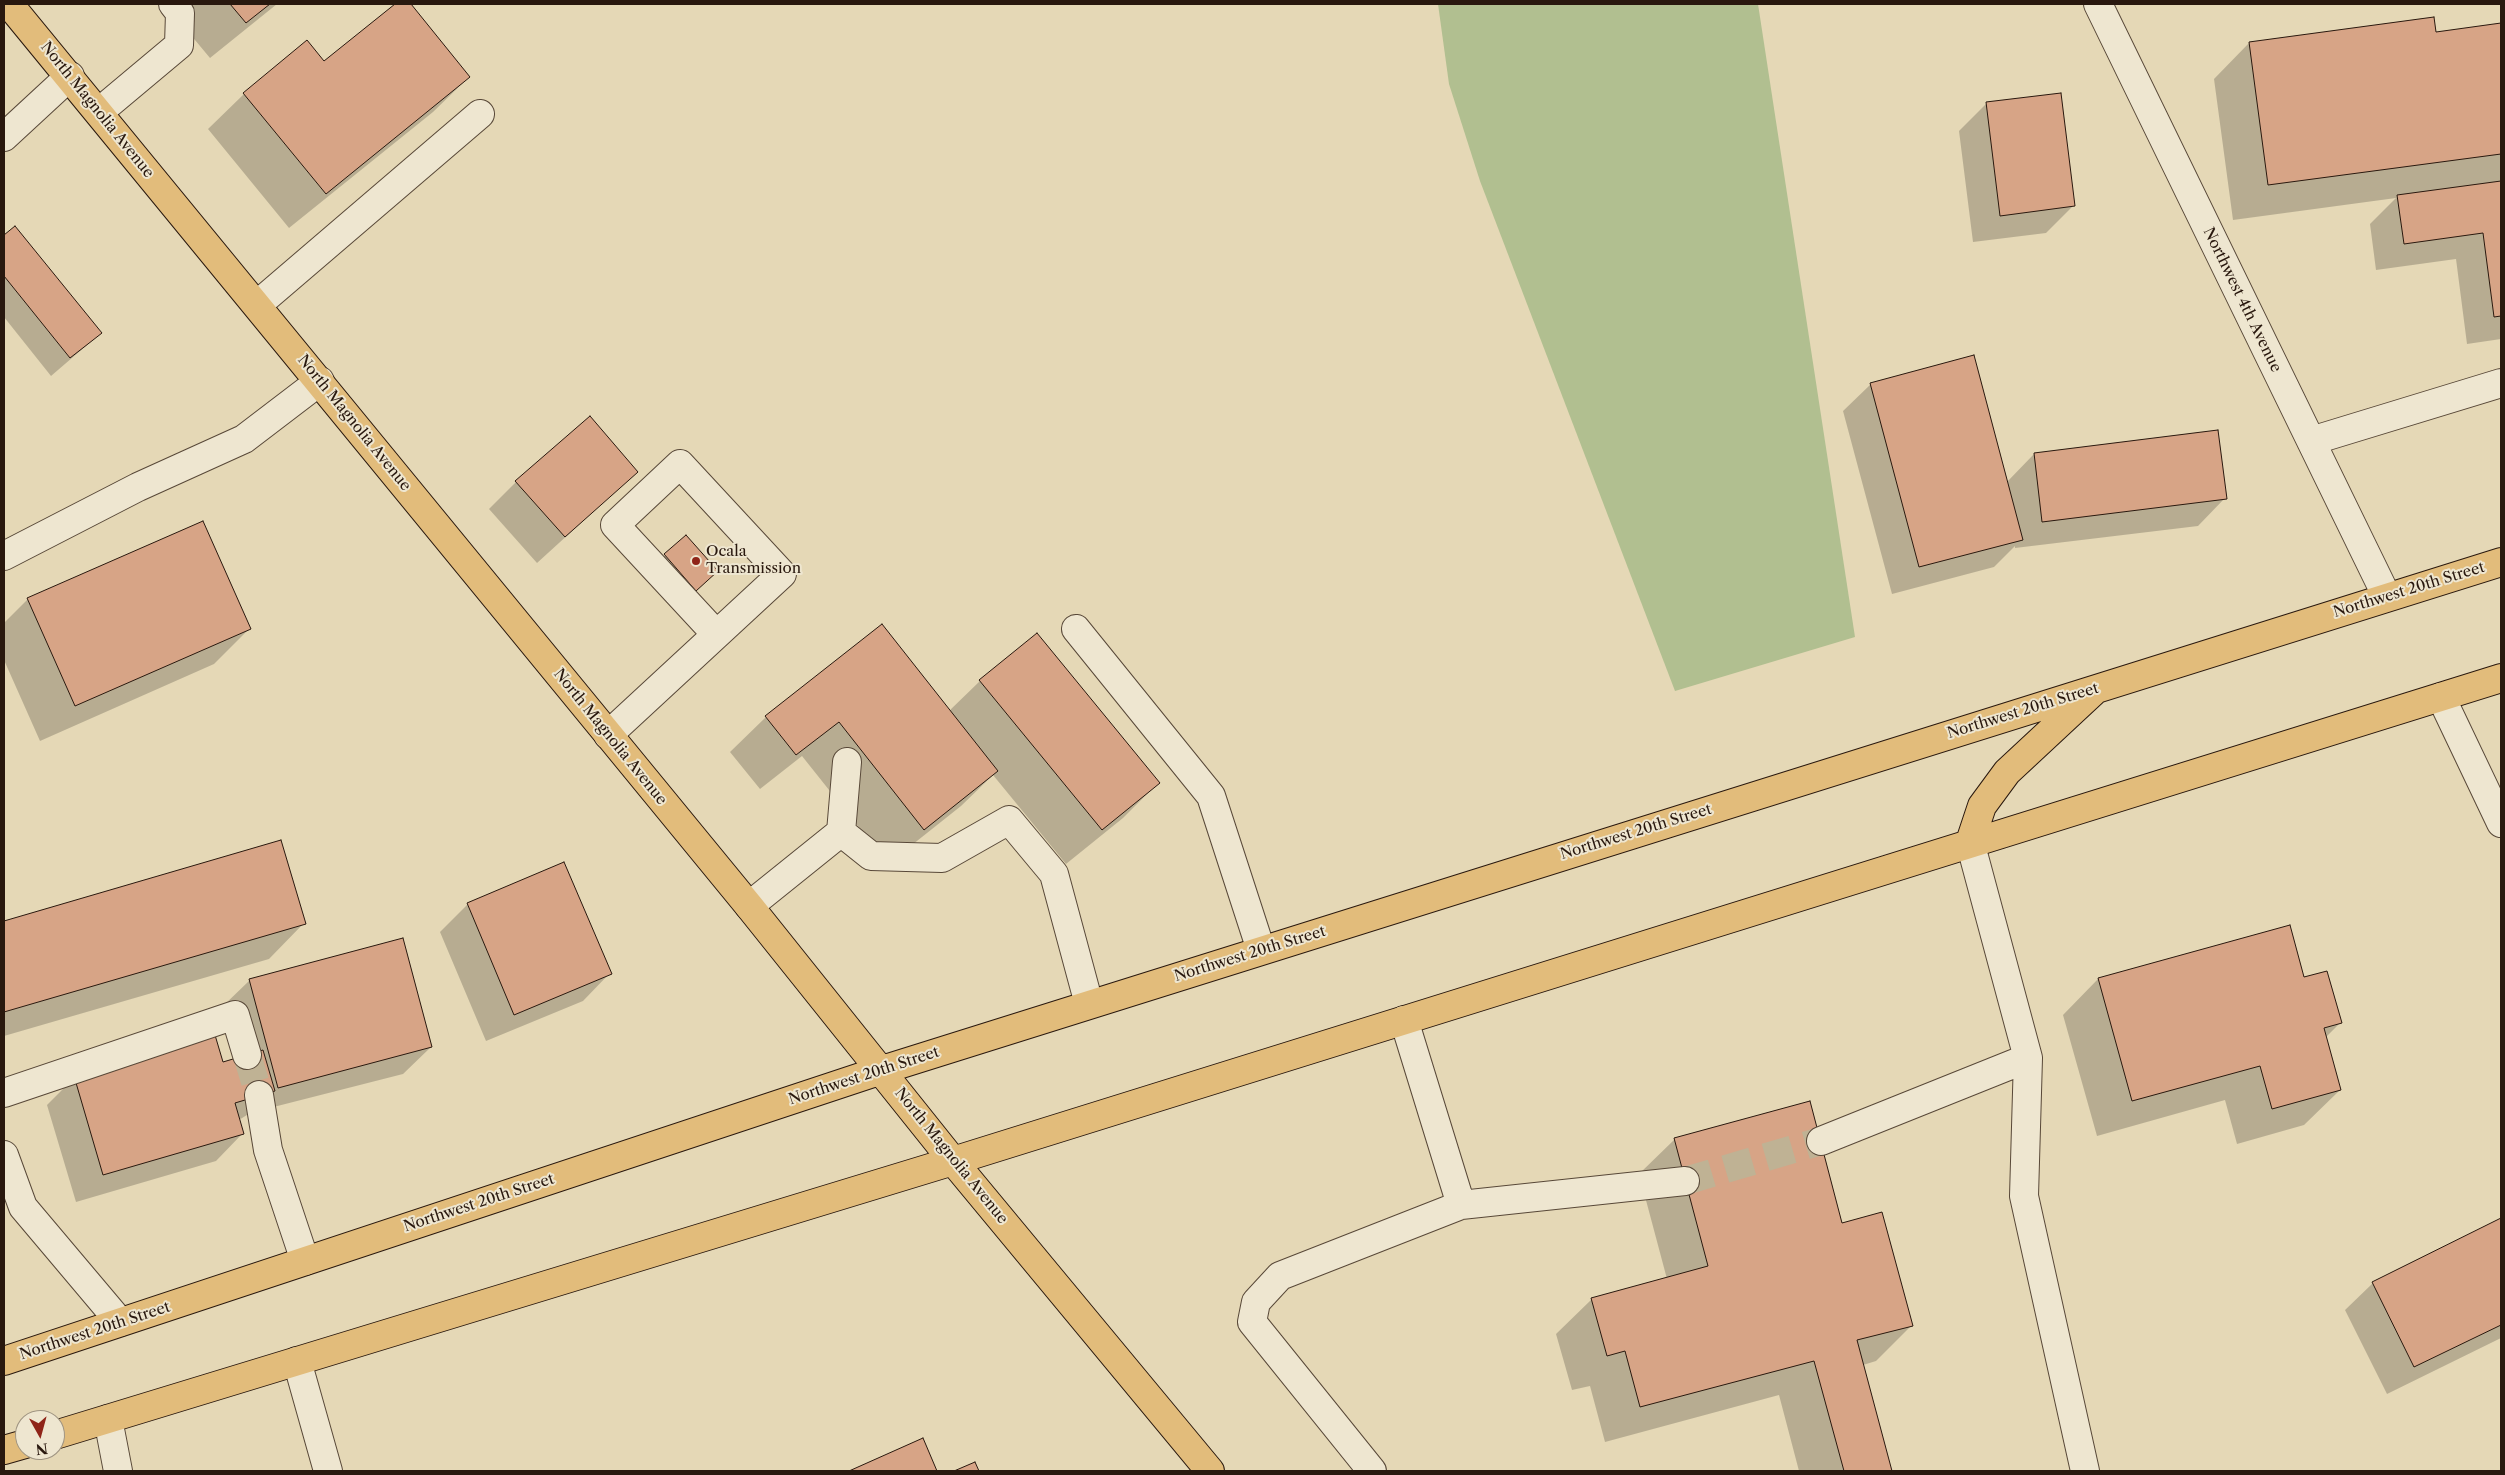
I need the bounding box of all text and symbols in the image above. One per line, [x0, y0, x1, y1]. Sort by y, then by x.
street label: North Magnolia Avenue [37, 38, 157, 182]
street label: Northwest 4th Avenue [2199, 225, 2285, 375]
street label: North Magnolia Avenue [294, 351, 414, 495]
place label: Ocala Transmission [706, 543, 801, 578]
marker: Ocala Transmission [690, 555, 702, 567]
street label: Northwest 20th Street [2331, 558, 2487, 622]
street label: North Magnolia Avenue [550, 665, 670, 809]
street label: Northwest 20th Street [1945, 679, 2101, 743]
street label: Northwest 20th Street [1558, 800, 1714, 864]
street label: Northwest 20th Street [1172, 922, 1328, 986]
street label: Northwest 20th Street [786, 1043, 942, 1109]
street label: North Magnolia Avenue [891, 1084, 1011, 1228]
street label: Northwest 20th Street [401, 1170, 557, 1236]
street label: Northwest 20th Street [17, 1298, 173, 1364]
north arrow [15, 1410, 65, 1460]
text: N [35, 1439, 49, 1459]

